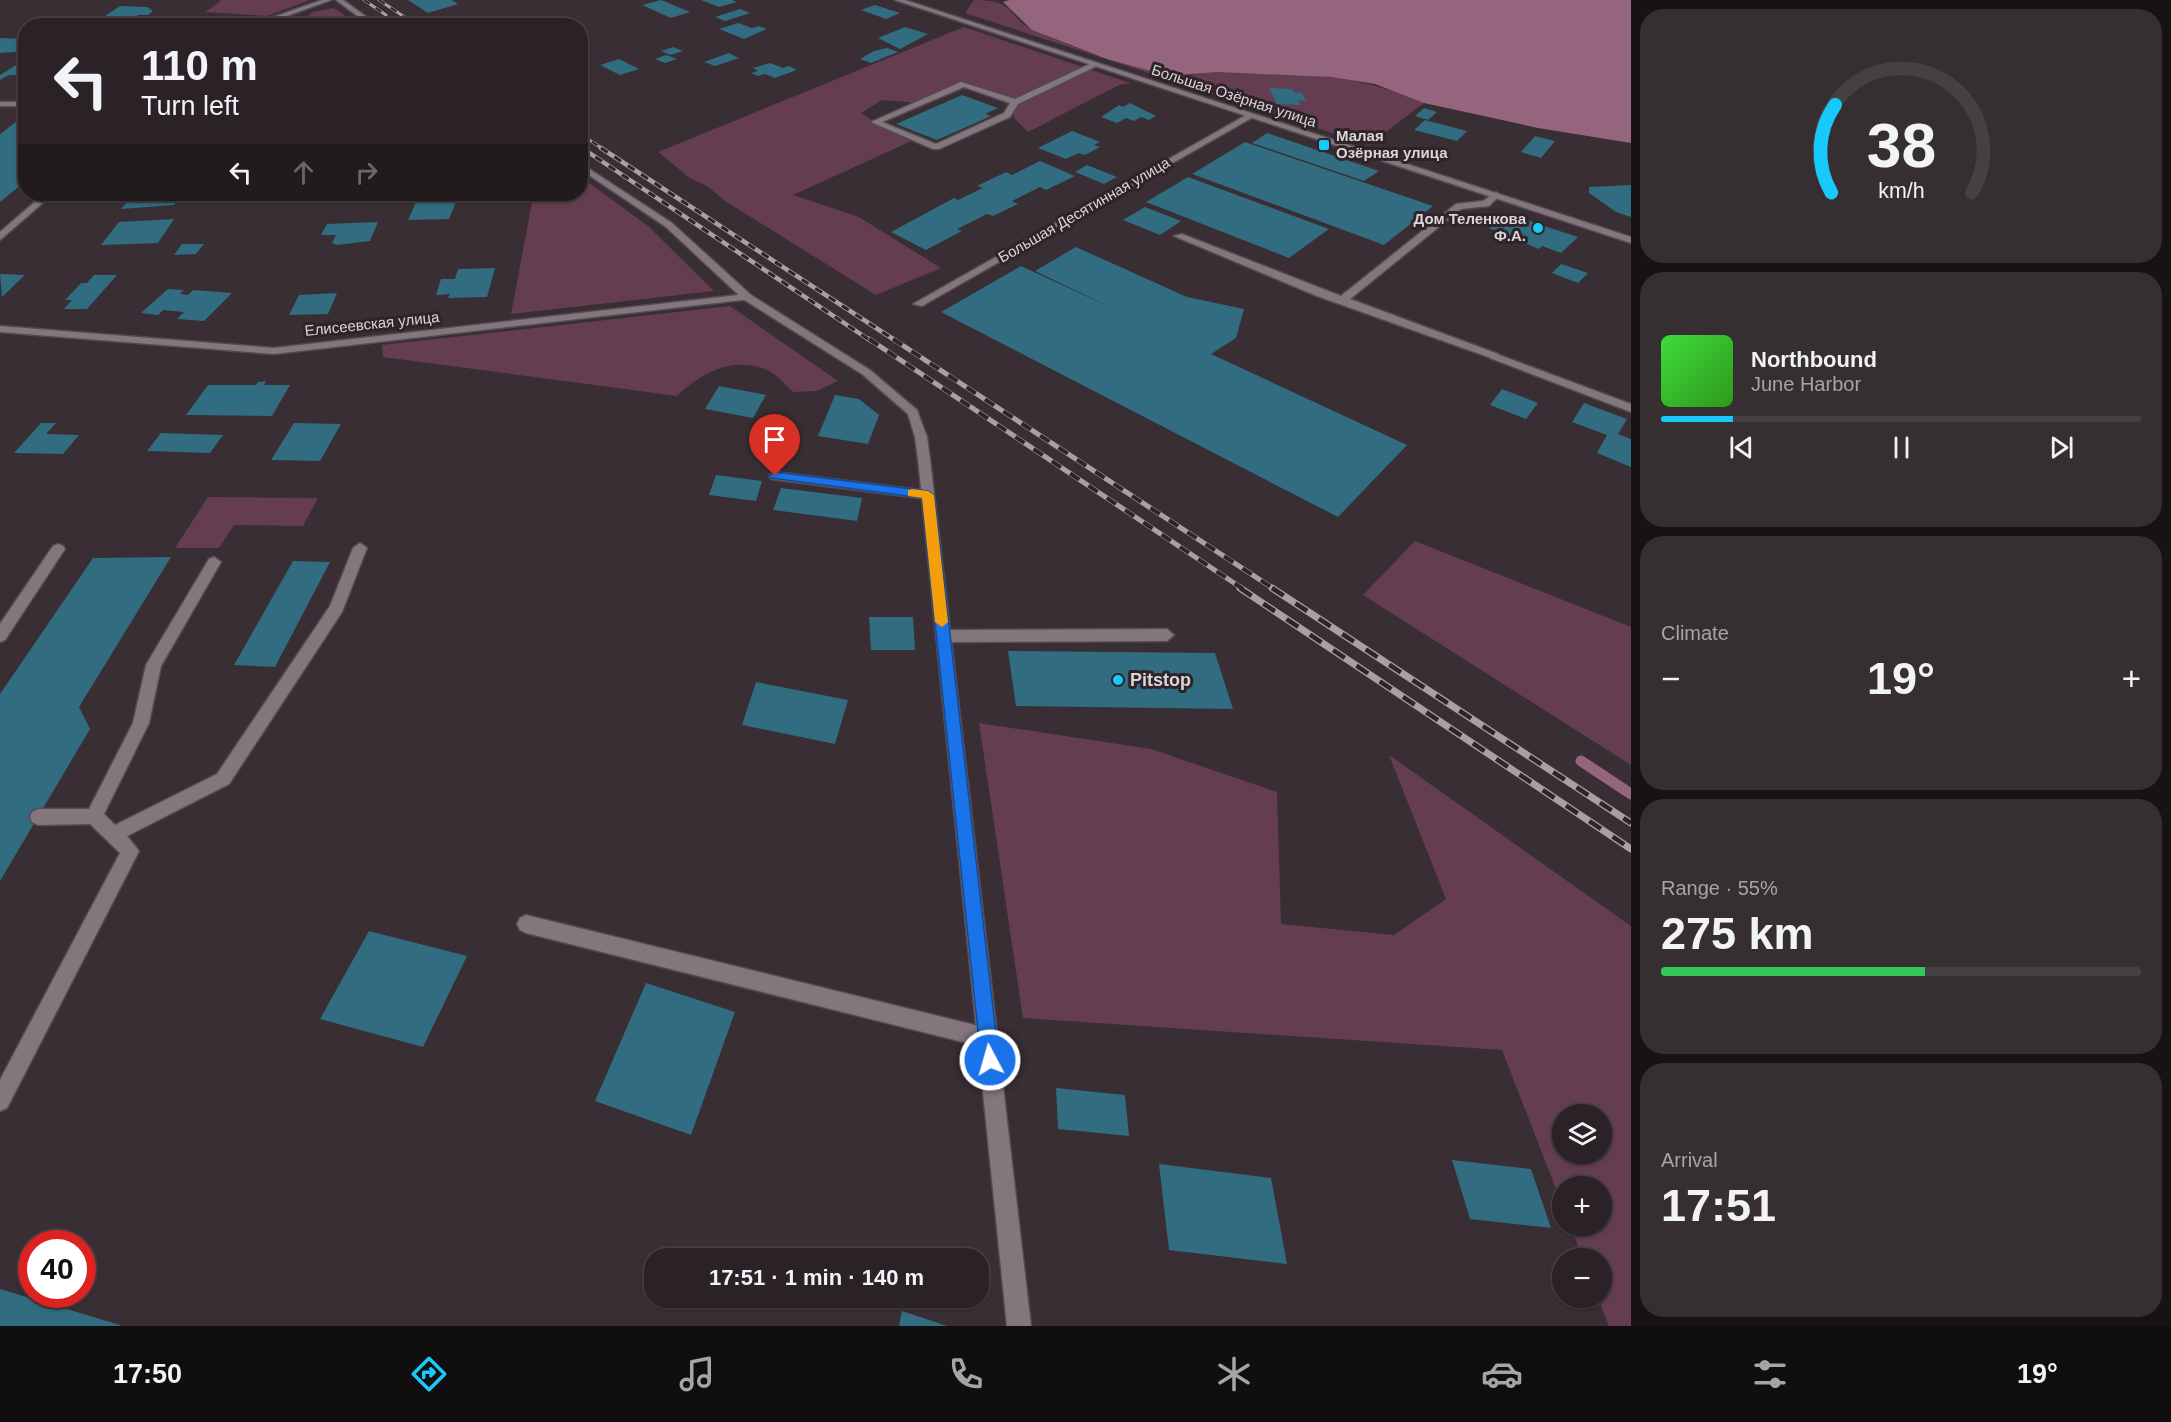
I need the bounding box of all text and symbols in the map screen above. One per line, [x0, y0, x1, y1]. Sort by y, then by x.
icon: left [42, 42, 120, 120]
text: 110 m [141, 42, 258, 89]
street label: Большая Озёрная улица [1150, 61, 1319, 130]
text: Turn left [141, 91, 239, 121]
text: 38 [1866, 111, 1936, 180]
place label: Малая Озёрная улица [1336, 127, 1448, 161]
marker: Малая Озёрная улица [1317, 138, 1331, 152]
street label: Большая Десятинная улица [995, 153, 1173, 266]
icon: left [224, 156, 257, 189]
icon: ahead [287, 156, 320, 189]
icon: right [350, 156, 383, 189]
text: km/h [1878, 180, 1924, 204]
place label: Дом Теленкова Ф.А. [1414, 210, 1527, 244]
marker: Дом Теленкова Ф.А. [1531, 221, 1545, 235]
street label: Елисеевская улица [304, 308, 441, 339]
text: Northbound [1751, 347, 1877, 372]
text: June Harbor [1751, 373, 1861, 395]
pin [749, 414, 800, 476]
icon: arrive [758, 423, 791, 456]
icon: previous [1725, 431, 1758, 464]
icon: pause [1885, 431, 1918, 464]
icon: next [2045, 431, 2078, 464]
text: Climate [1661, 622, 1729, 644]
text: 19° [1867, 653, 1935, 704]
text: − [1661, 660, 1680, 697]
text: + [2122, 660, 2141, 697]
place label: Pitstop [1130, 670, 1191, 690]
marker: Pitstop [1111, 673, 1125, 687]
text: Range · 55% [1661, 877, 1778, 899]
text: 275 km [1661, 908, 1814, 959]
position arrow [958, 1028, 1022, 1092]
map controls [1552, 1104, 1612, 1308]
button: layers [1552, 1104, 1612, 1164]
text: Arrival [1661, 1149, 1718, 1171]
button: + [1552, 1176, 1612, 1236]
text: 17:51 [1661, 1180, 1776, 1231]
speed limit sign: 40 [18, 1230, 96, 1308]
button: − [1552, 1248, 1612, 1308]
text: 17:51 · 1 min · 140 m [709, 1265, 924, 1290]
icon: directions [408, 1353, 450, 1395]
icon: music [676, 1353, 718, 1395]
icon: phone [945, 1353, 987, 1395]
icon: climate [1213, 1353, 1255, 1395]
icon: car [1481, 1353, 1523, 1395]
icon: filters [1749, 1353, 1791, 1395]
text: 17:50 [113, 1359, 182, 1389]
text: 19° [2017, 1359, 2058, 1389]

